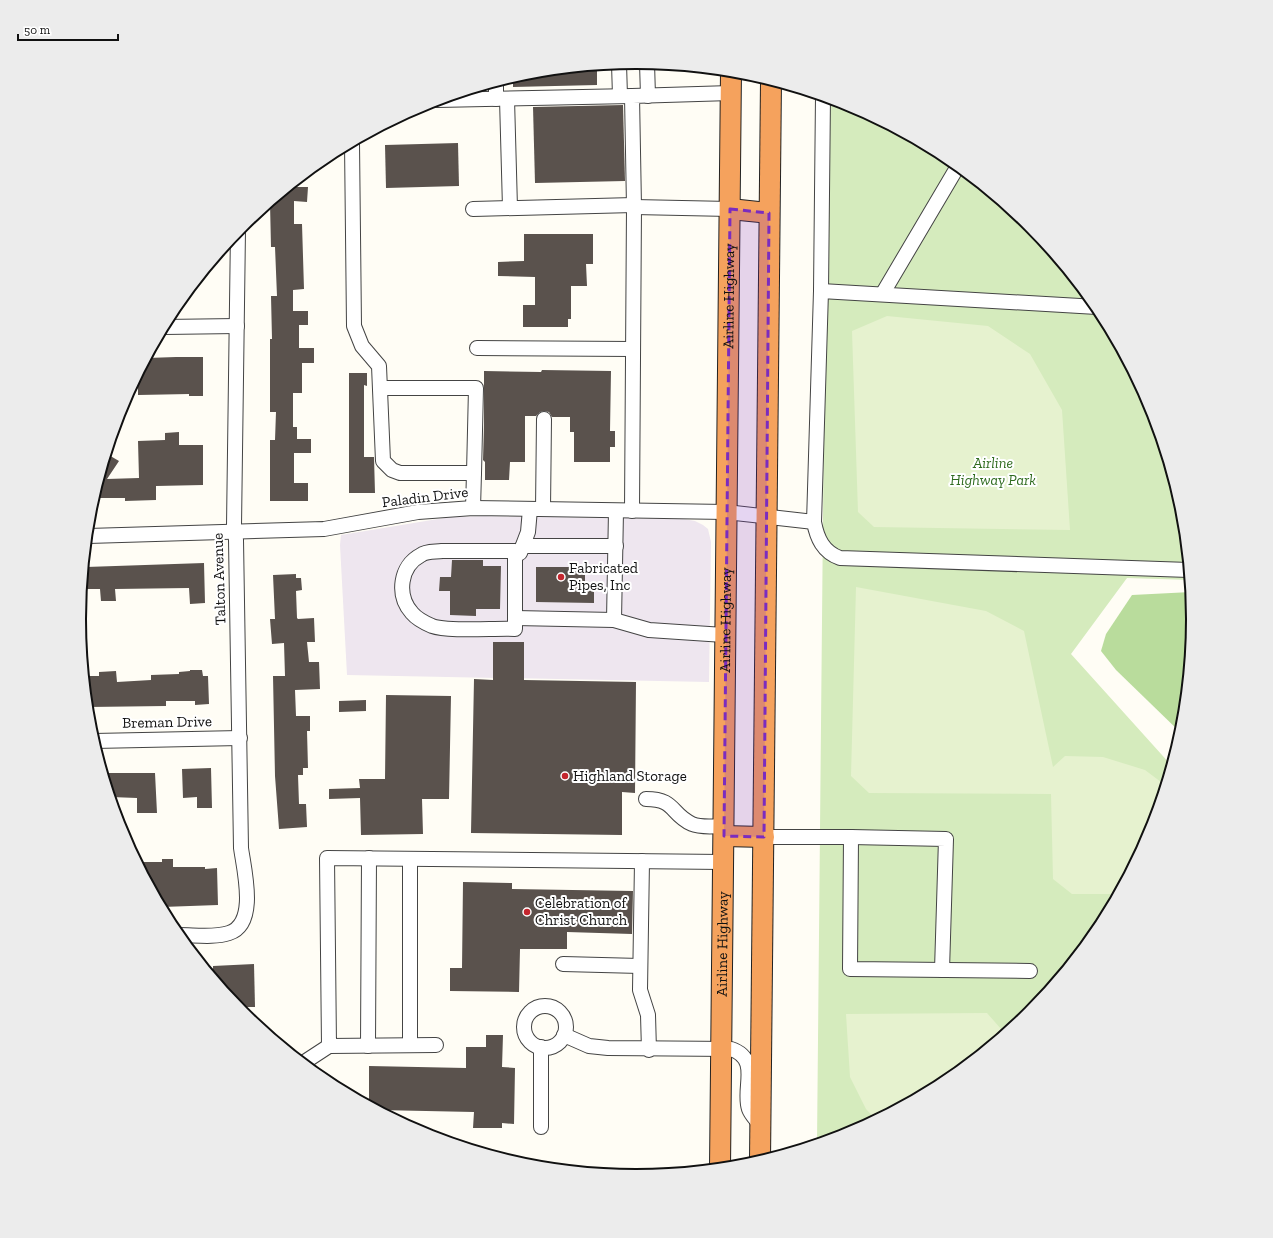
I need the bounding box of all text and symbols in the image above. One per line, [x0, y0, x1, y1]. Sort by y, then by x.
scale bar [18, 16, 118, 42]
text: 50 m [24, 23, 51, 37]
street label: Airline Highway [719, 243, 738, 349]
park label: Airline Highway Park [950, 454, 1036, 489]
street label: Paladin Drive [381, 483, 469, 511]
street label: Talton Avenue [208, 532, 230, 626]
place label: Fabricated Pipes, Inc [569, 559, 639, 594]
street label: Airline Highway [716, 567, 735, 673]
marker: Fabricated Pipes, Inc [556, 572, 566, 582]
street label: Breman Drive [122, 712, 212, 732]
place label: Highland Storage [573, 767, 687, 785]
marker: Highland Storage [560, 771, 570, 781]
street label: Airline Highway [713, 891, 732, 997]
place label: Celebration of Christ Church [535, 894, 628, 929]
marker: Celebration of Christ Church [522, 907, 532, 917]

